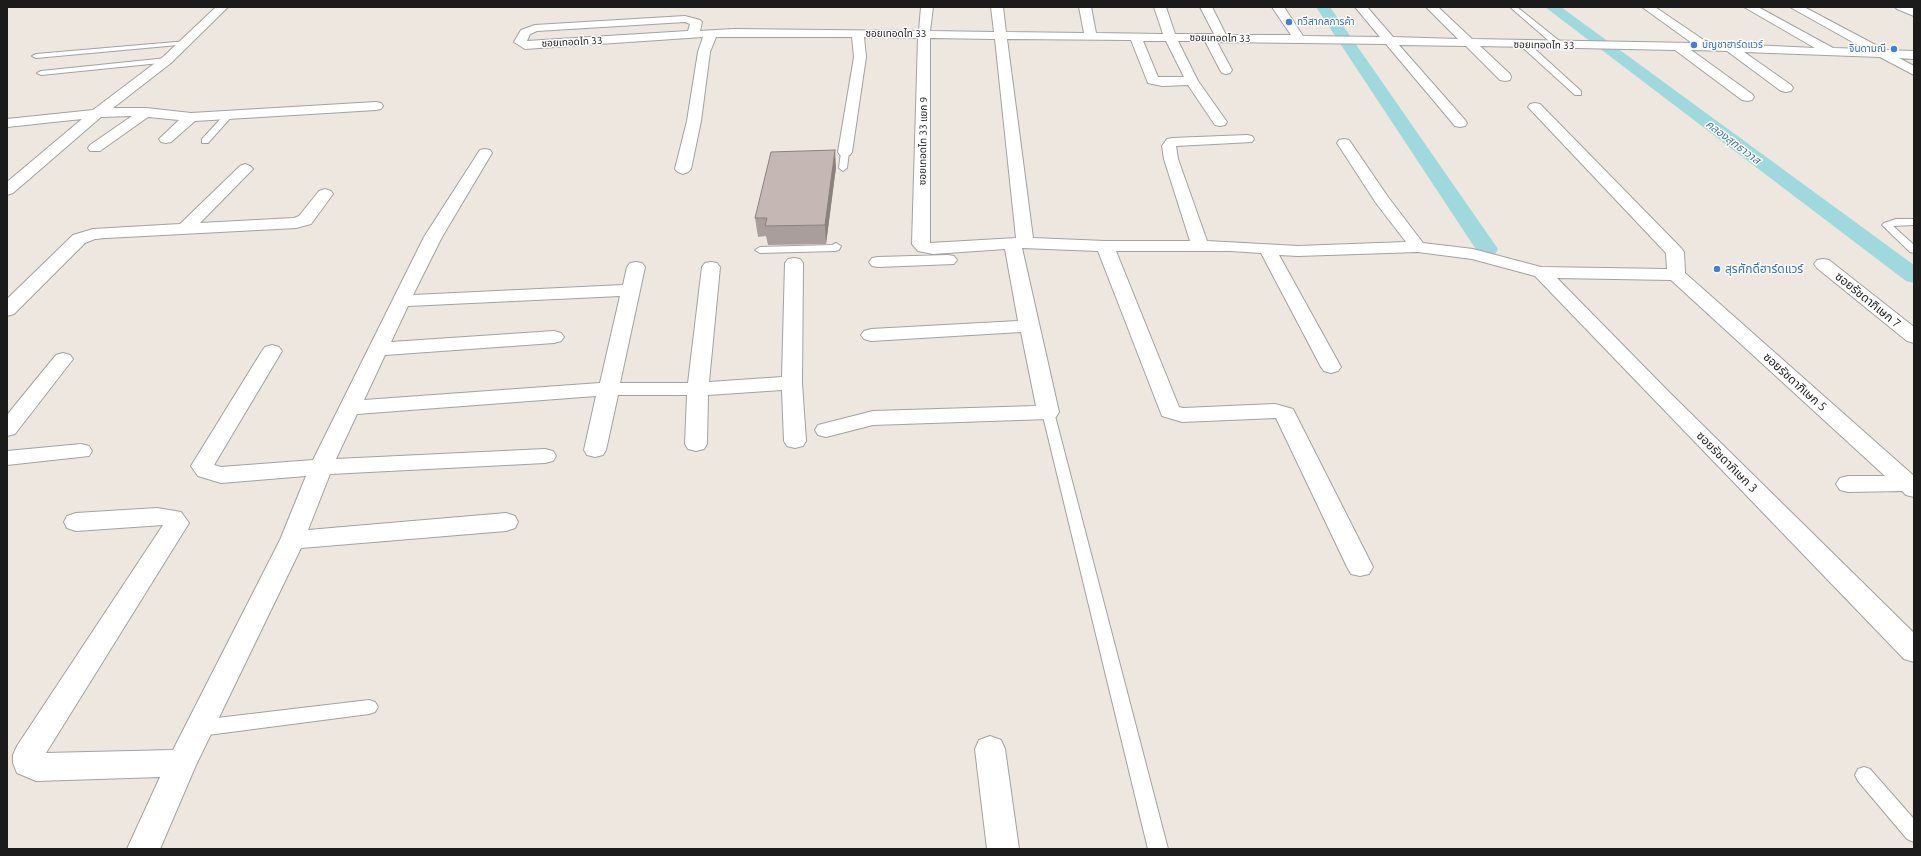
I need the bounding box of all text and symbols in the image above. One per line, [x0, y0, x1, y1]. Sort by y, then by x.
place label: ทวีสากลการค้า [1297, 16, 1355, 28]
marker: ทวีสากลการค้า [1284, 17, 1294, 27]
street label: ซอยเทอดไท 33 [866, 28, 926, 40]
street label: ซอยเทอดไท 33 [1189, 31, 1251, 45]
street label: ซอยเทอดไท 33 [541, 34, 603, 50]
street label: ซอยเทอดไท 33 [1513, 38, 1575, 52]
place label: บัญชาฮาร์ดแวร์ [1702, 39, 1763, 51]
marker: บัญชาฮาร์ดแวร์ [1689, 40, 1699, 50]
place label: จินดามณี [1849, 43, 1886, 55]
marker: จินดามณี [1889, 44, 1899, 54]
street label: ซอยเทอดไท 33 แยก 9 [916, 97, 930, 185]
water label: คลองสุทธาวาส [1703, 117, 1763, 167]
place label: สุรศักดิ์ฮาร์ดแวร์ [1725, 262, 1803, 276]
marker: สุรศักดิ์ฮาร์ดแวร์ [1712, 264, 1722, 274]
street label: ซอยรัชดาภิเษก 7 [1832, 269, 1904, 331]
street label: ซอยรัชดาภิเษก 5 [1760, 350, 1830, 414]
street label: ซอยรัชดาภิเษก 3 [1693, 428, 1761, 496]

